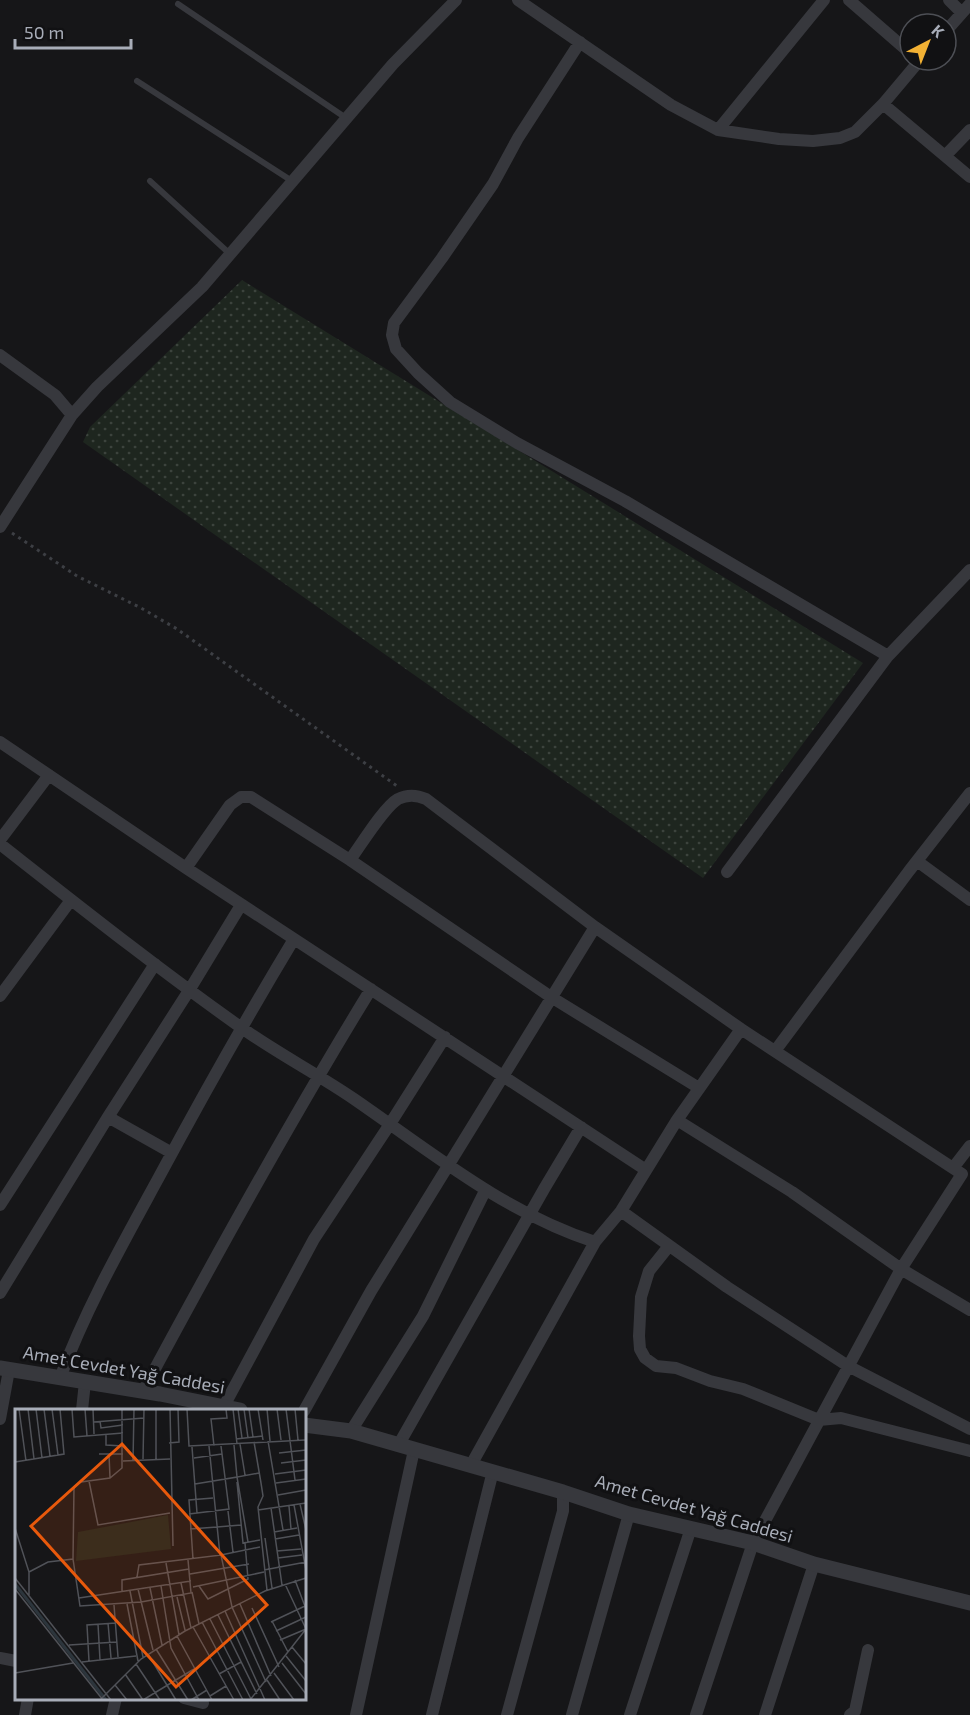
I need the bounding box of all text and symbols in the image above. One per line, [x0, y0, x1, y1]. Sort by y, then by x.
scale bar [15, 12, 130, 50]
north arrow [898, 12, 958, 72]
text: K [928, 20, 949, 42]
text: 50 m [24, 21, 64, 43]
street label: Amet Cevdet Yağ Caddesi [22, 1340, 227, 1398]
inset map [15, 1409, 306, 1700]
street label: Amet Cevdet Yağ Caddesi [593, 1469, 796, 1547]

